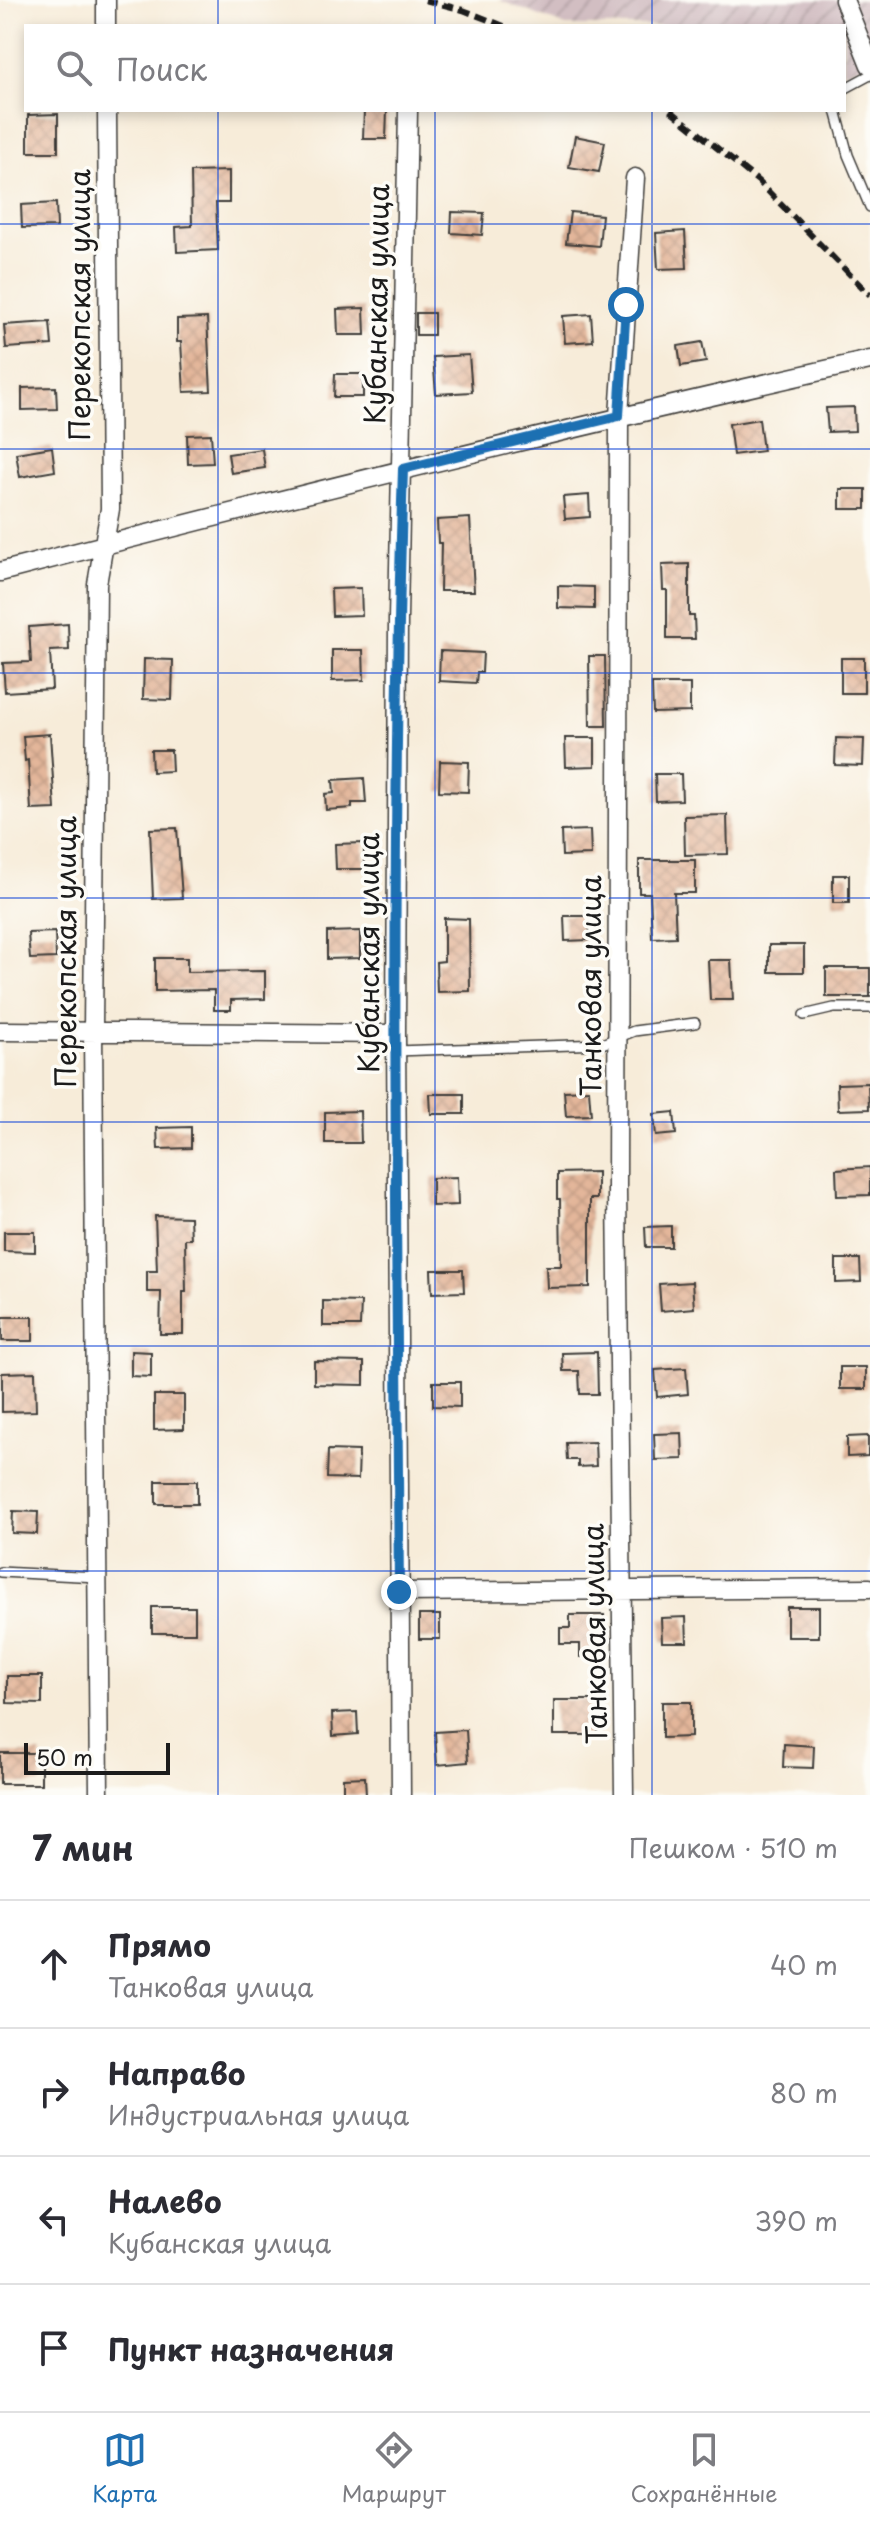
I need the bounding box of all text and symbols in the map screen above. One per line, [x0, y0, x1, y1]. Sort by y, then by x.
search box [24, 24, 846, 112]
icon: search [52, 46, 96, 90]
text: Поиск [116, 46, 207, 91]
street label: Перекопская улица [57, 169, 100, 441]
street label: Кубанская улица [352, 183, 399, 424]
route start [608, 287, 644, 323]
street label: Перекопская улица [43, 816, 86, 1088]
street label: Кубанская улица [346, 833, 389, 1073]
street label: Танковая улица [568, 875, 611, 1097]
street label: Танковая улица [570, 1523, 617, 1745]
route end [381, 1574, 417, 1610]
scale bar [24, 1739, 170, 1775]
text: 50 m [36, 1740, 93, 1773]
text: 7 мин [32, 1821, 134, 1873]
text: Пешком · 510 m [629, 1828, 838, 1867]
text: Прямо [108, 1922, 211, 1967]
icon: ahead [32, 1942, 76, 1986]
text: 40 m [770, 1945, 838, 1984]
text: Танковая улица [108, 1967, 313, 2006]
text: Направо [108, 2050, 246, 2095]
icon: right [32, 2070, 76, 2114]
text: 80 m [770, 2073, 838, 2112]
text: Индустриальная улица [108, 2095, 409, 2134]
text: Налево [108, 2178, 222, 2223]
icon: left [32, 2198, 76, 2242]
text: 390 m [754, 2201, 838, 2240]
text: Кубанская улица [108, 2223, 331, 2262]
icon: arrive [32, 2326, 76, 2370]
text: Пункт назначения [108, 2326, 394, 2371]
tab: Карта [92, 2428, 157, 2509]
tab: Маршрут [342, 2428, 446, 2509]
tab: Сохранённые [631, 2428, 778, 2509]

